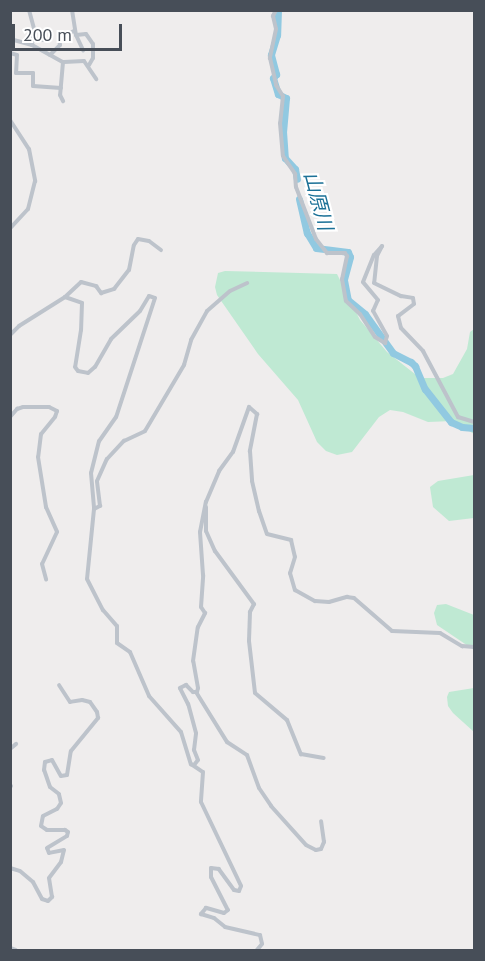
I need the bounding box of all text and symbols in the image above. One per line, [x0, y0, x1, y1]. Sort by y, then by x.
scale bar [15, 12, 124, 50]
text: 200 m [23, 23, 72, 46]
water label: 山原川 [299, 169, 337, 233]

